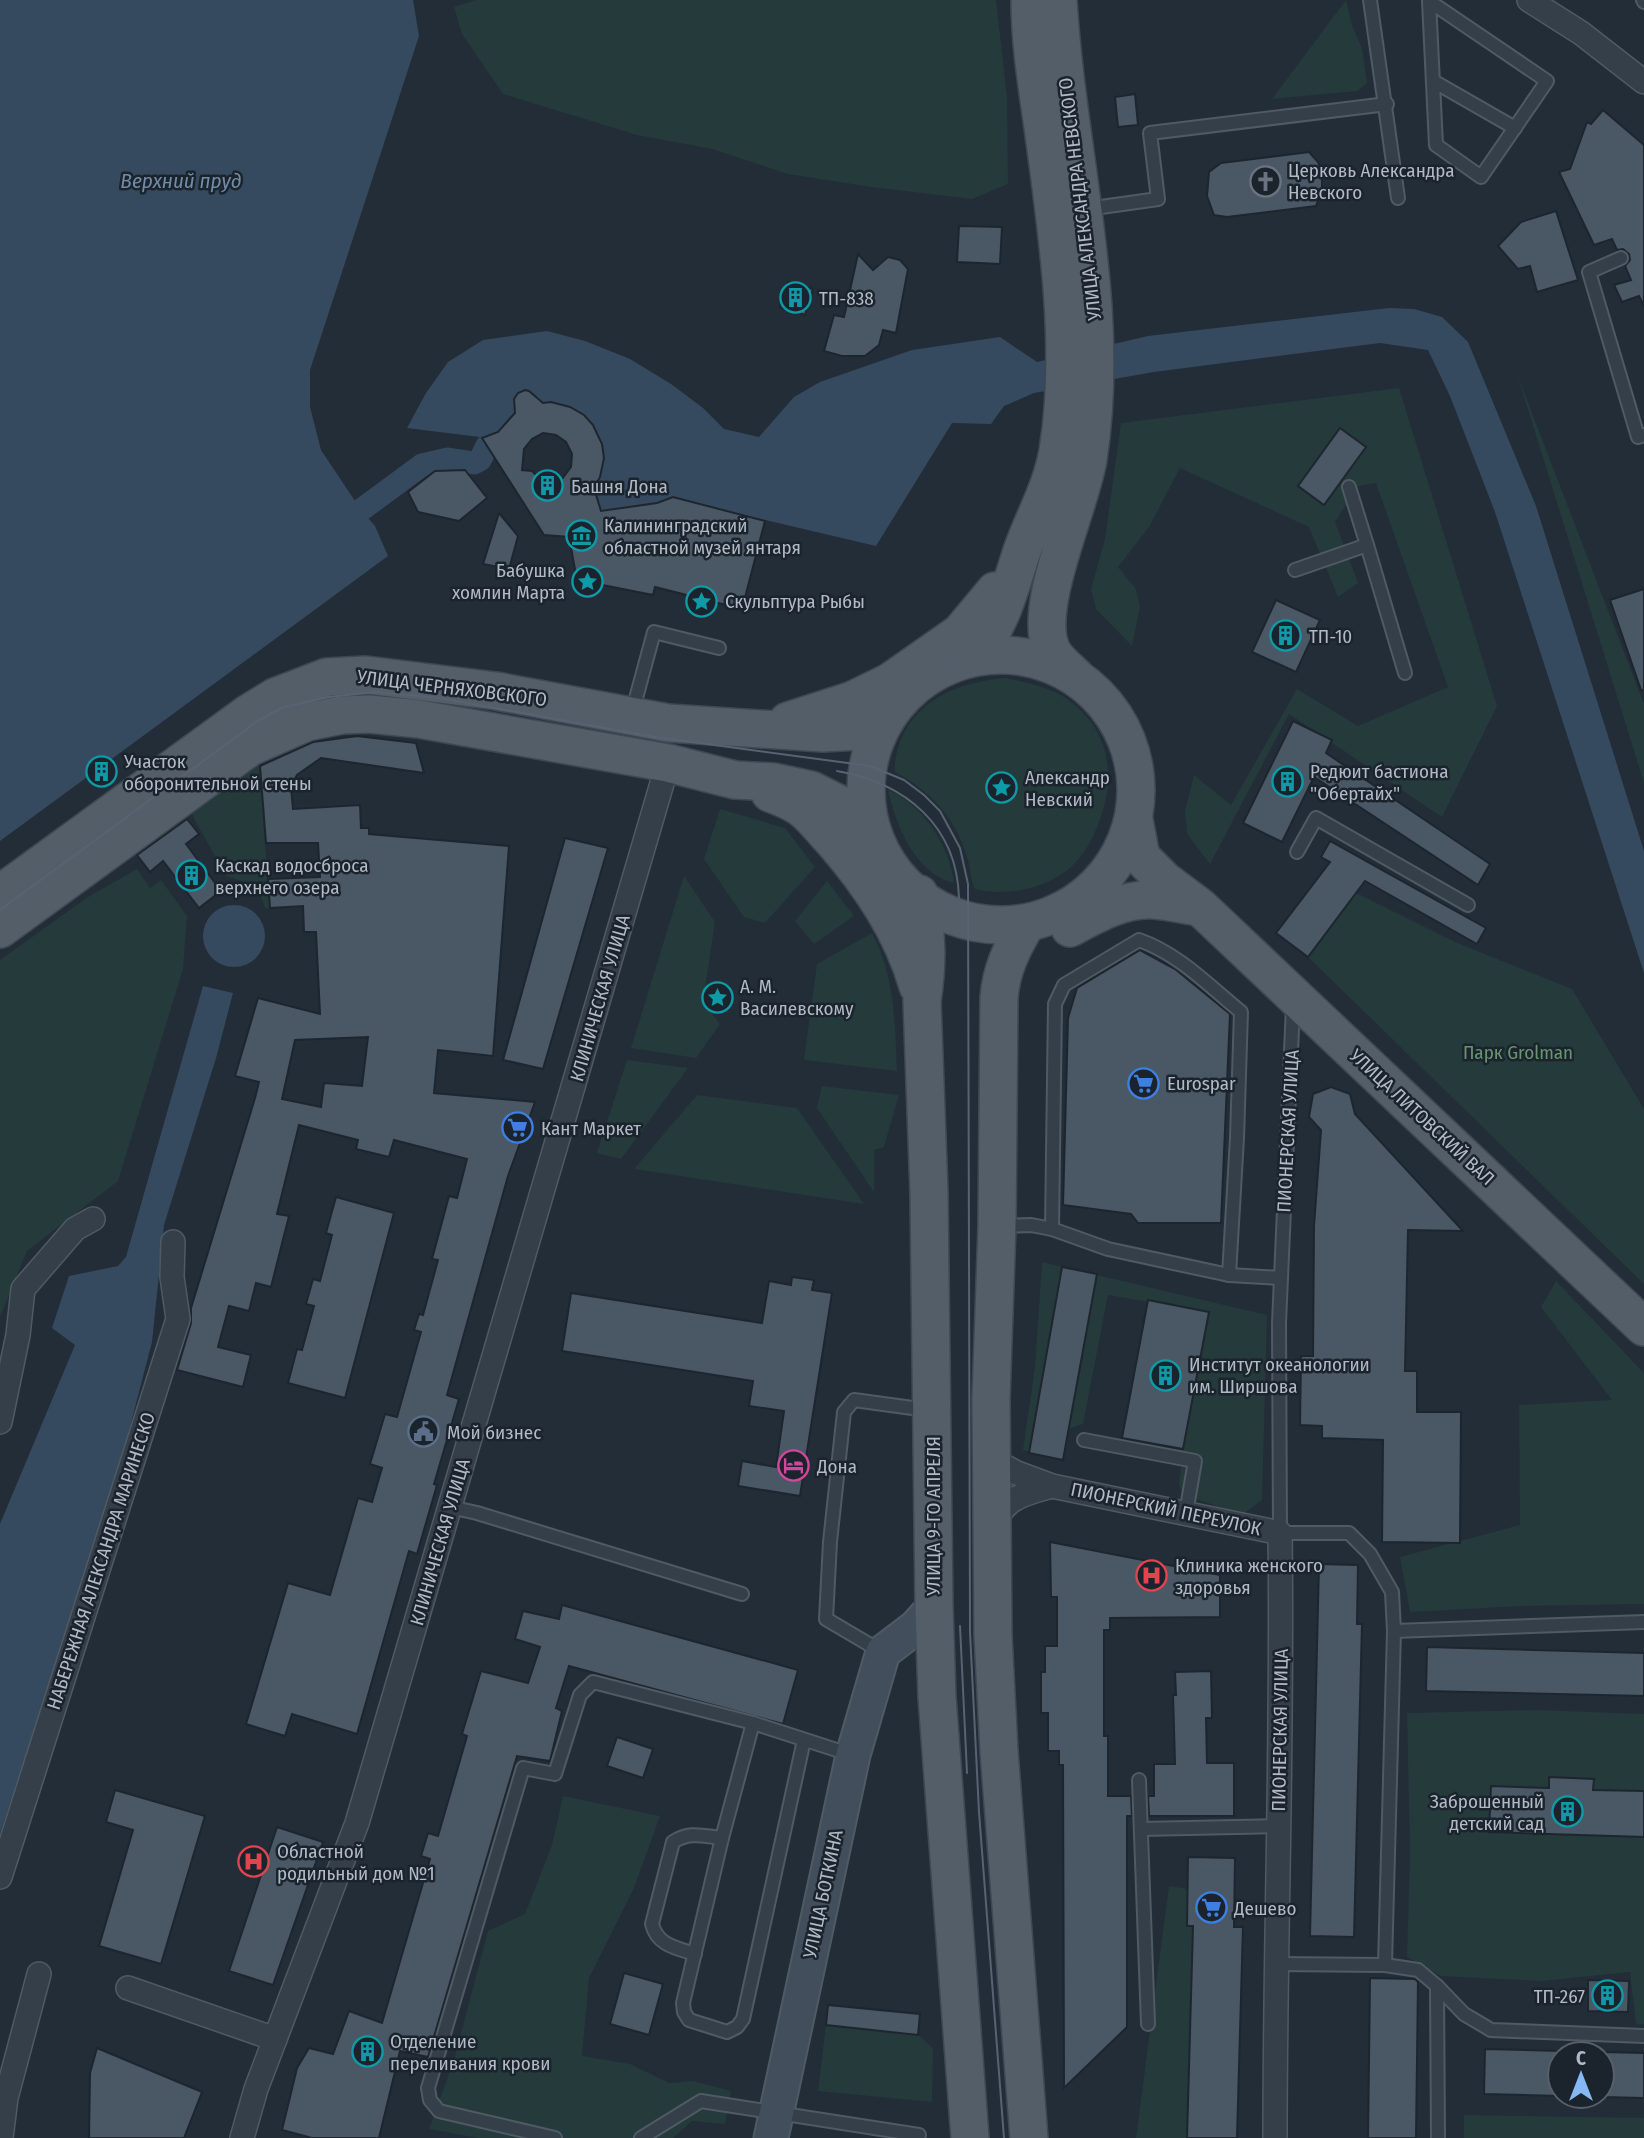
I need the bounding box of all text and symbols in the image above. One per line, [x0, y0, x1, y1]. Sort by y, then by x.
street label: УЛИЦА АЛЕКСАНДРА НЕВСКОГО [1054, 76, 1106, 323]
place label: Церковь Александра Невского [1288, 159, 1455, 204]
church icon: Церковь Александра Невского [1248, 164, 1282, 198]
water label: Верхний пруд [120, 168, 242, 194]
building icon: ТП-838 [779, 281, 813, 315]
place label: ТП-838 [819, 287, 874, 310]
building icon: Башня Дона [531, 469, 565, 503]
place label: Башня Дона [571, 475, 668, 498]
place label: Калининградский областной музей янтаря [604, 514, 801, 559]
museum icon: Калининградский областной музей янтаря [564, 519, 598, 553]
place label: Бабушка хомлин Марта [452, 559, 565, 604]
place icon: Бабушка хомлин Марта [571, 564, 605, 598]
place icon: Скульптура Рыбы [685, 584, 719, 618]
place label: Скульптура Рыбы [725, 590, 865, 613]
building icon: ТП-10 [1269, 619, 1303, 653]
place label: ТП-10 [1309, 625, 1352, 648]
street label: УЛИЦА ЧЕРНЯХОВСКОГО [355, 665, 548, 711]
place label: Участок оборонительной стены [123, 750, 312, 795]
building icon: Участок оборонительной стены [84, 755, 118, 789]
place label: Редюит бастиона "Обертайх" [1310, 760, 1448, 805]
building icon: Редюит бастиона "Обертайх" [1270, 765, 1304, 799]
place label: Александр Невский [1025, 766, 1110, 811]
place icon: Александр Невский [985, 771, 1019, 805]
place label: Каскад водосброса верхнего озера [215, 854, 368, 899]
building icon: Каскад водосброса верхнего озера [175, 859, 209, 893]
street label: КЛИНИЧЕСКАЯ УЛИЦА [565, 912, 635, 1084]
place label: А. М. Василевскому [740, 975, 854, 1020]
place icon: А. М. Василевскому [700, 980, 734, 1014]
park label: Парк Grolman [1463, 1041, 1573, 1064]
street label: УЛИЦА ЛИТОВСКИЙ ВАЛ [1344, 1043, 1499, 1190]
street label: ПИОНЕРСКАЯ УЛИЦА [1272, 1049, 1304, 1213]
supermarket icon: Eurospar [1127, 1066, 1161, 1100]
place label: Eurospar [1167, 1072, 1236, 1095]
supermarket icon: Кант Маркет [501, 1111, 535, 1145]
place label: Кант Маркет [541, 1117, 641, 1140]
place label: Институт океанологии им. Ширшова [1189, 1353, 1370, 1398]
building icon: Институт океанологии им. Ширшова [1149, 1358, 1183, 1392]
street label: НАБЕРЕЖНАЯ АЛЕКСАНДРА МАРИНЕСКО [42, 1409, 160, 1713]
public building icon: Мой бизнес [407, 1415, 441, 1449]
place label: Мой бизнес [447, 1421, 541, 1444]
street label: УЛИЦА 9-ГО АПРЕЛЯ [922, 1436, 945, 1597]
hotel icon: Дона [777, 1449, 811, 1483]
place label: Дона [816, 1455, 857, 1478]
street label: КЛИНИЧЕСКАЯ УЛИЦА [405, 1456, 475, 1628]
street label: ПИОНЕРСКИЙ ПЕРЕУЛОК [1069, 1478, 1263, 1540]
place label: Клиника женского здоровья [1175, 1554, 1323, 1599]
hospital icon: Клиника женского здоровья [1135, 1559, 1169, 1593]
street label: ПИОНЕРСКАЯ УЛИЦА [1267, 1648, 1293, 1812]
place label: Заброшенный детский сад [1430, 1790, 1544, 1835]
building icon: Заброшенный детский сад [1550, 1795, 1584, 1829]
street label: УЛИЦА БОТКИНА [798, 1828, 848, 1961]
place label: Областной родильный дом №1 [277, 1840, 435, 1885]
hospital icon: Областной родильный дом №1 [237, 1845, 271, 1879]
supermarket icon: Дешево [1194, 1891, 1228, 1925]
place label: Дешево [1233, 1897, 1296, 1920]
building icon: ТП-267 [1591, 1979, 1625, 2013]
place label: ТП-267 [1534, 1985, 1585, 2008]
place label: Отделение переливания крови [390, 2030, 550, 2075]
building icon: Отделение переливания крови [350, 2035, 384, 2069]
north arrow [1546, 2040, 1616, 2110]
text: С [1576, 2047, 1586, 2070]

